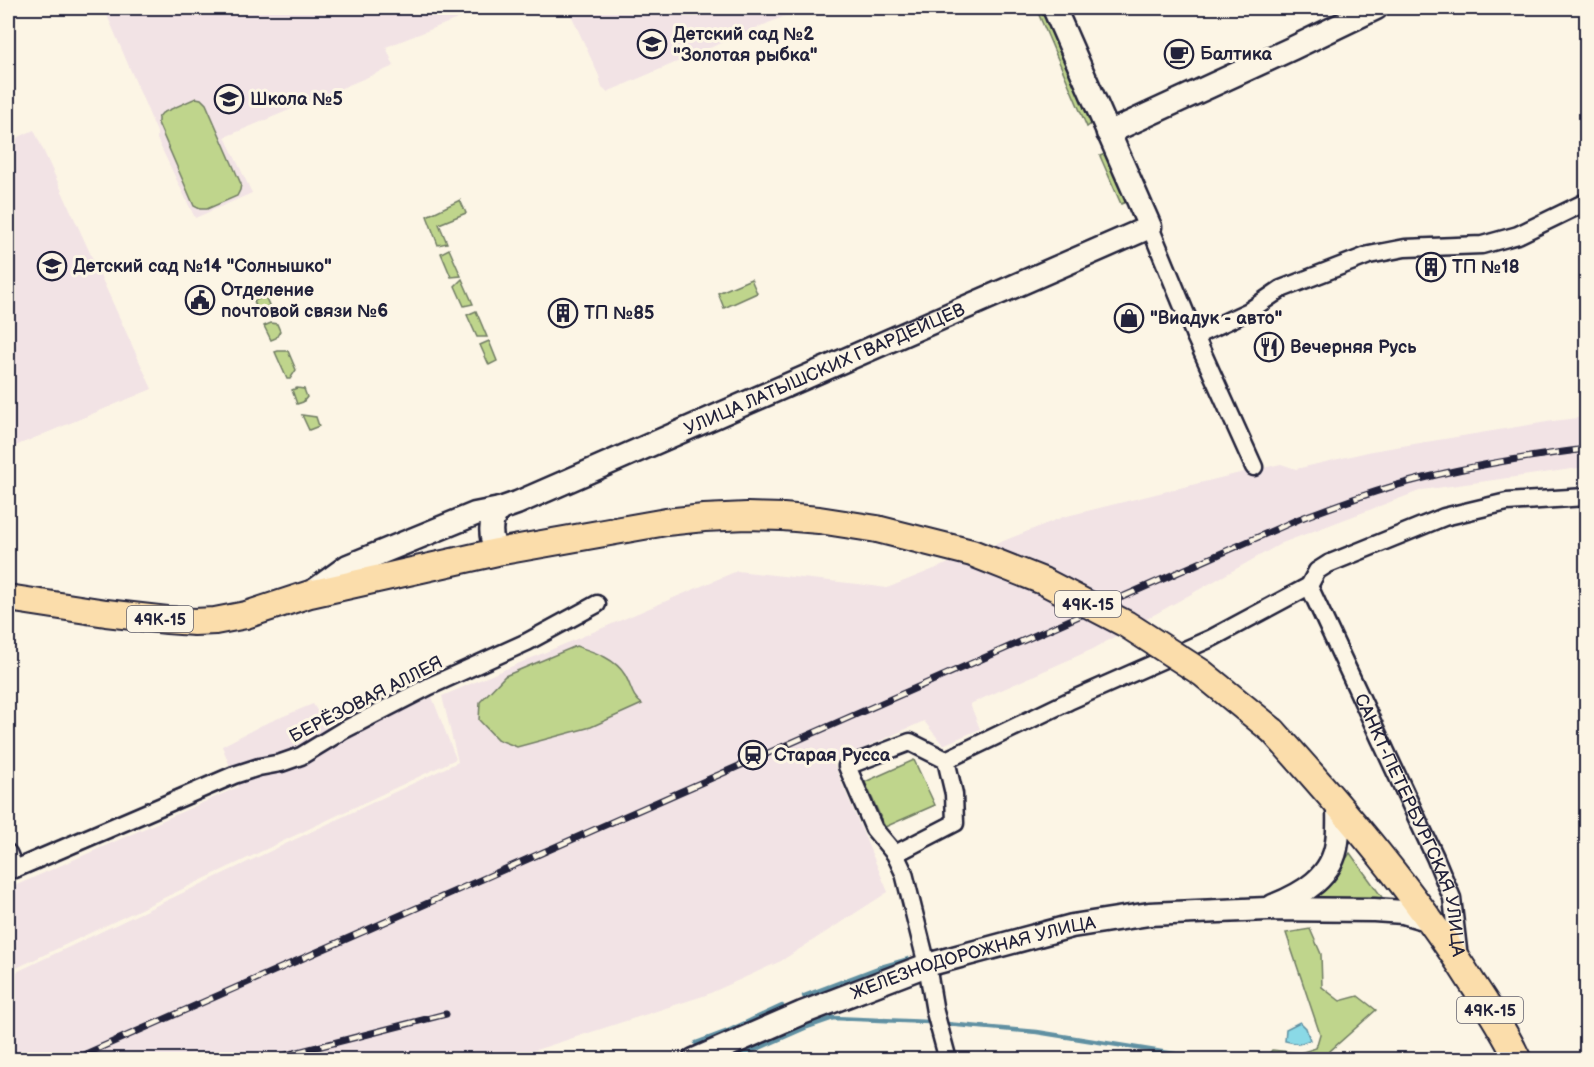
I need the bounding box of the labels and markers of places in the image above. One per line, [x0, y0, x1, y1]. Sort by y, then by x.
place label: Детский сад №2 "Золотая рыбка" [673, 24, 818, 66]
school or university icon: Детский сад №2 "Золотая рыбка" [636, 28, 668, 60]
cafe icon: Балтика [1163, 38, 1195, 70]
place label: Балтика [1200, 44, 1272, 65]
school or university icon: Школа №5 [213, 83, 245, 115]
place label: Школа №5 [250, 89, 343, 110]
school or university icon: Детский сад №14 "Солнышко" [36, 250, 68, 282]
building icon: ТП №18 [1415, 251, 1447, 283]
place label: Детский сад №14 "Солнышко" [73, 256, 332, 277]
place label: ТП №18 [1452, 257, 1520, 278]
place label: Отделение почтовой связи №6 [221, 280, 388, 322]
public building icon: Отделение почтовой связи №6 [184, 284, 216, 316]
building icon: ТП №85 [547, 297, 579, 329]
shop icon: "Виадук - авто" [1113, 302, 1145, 334]
place label: ТП №85 [584, 303, 654, 324]
place label: "Виадук - авто" [1150, 308, 1282, 329]
restaurant icon: Вечерняя Русь [1253, 331, 1285, 363]
place label: Вечерняя Русь [1290, 337, 1417, 358]
station icon: Старая Русса [737, 739, 769, 771]
place label: Старая Русса [774, 745, 891, 766]

